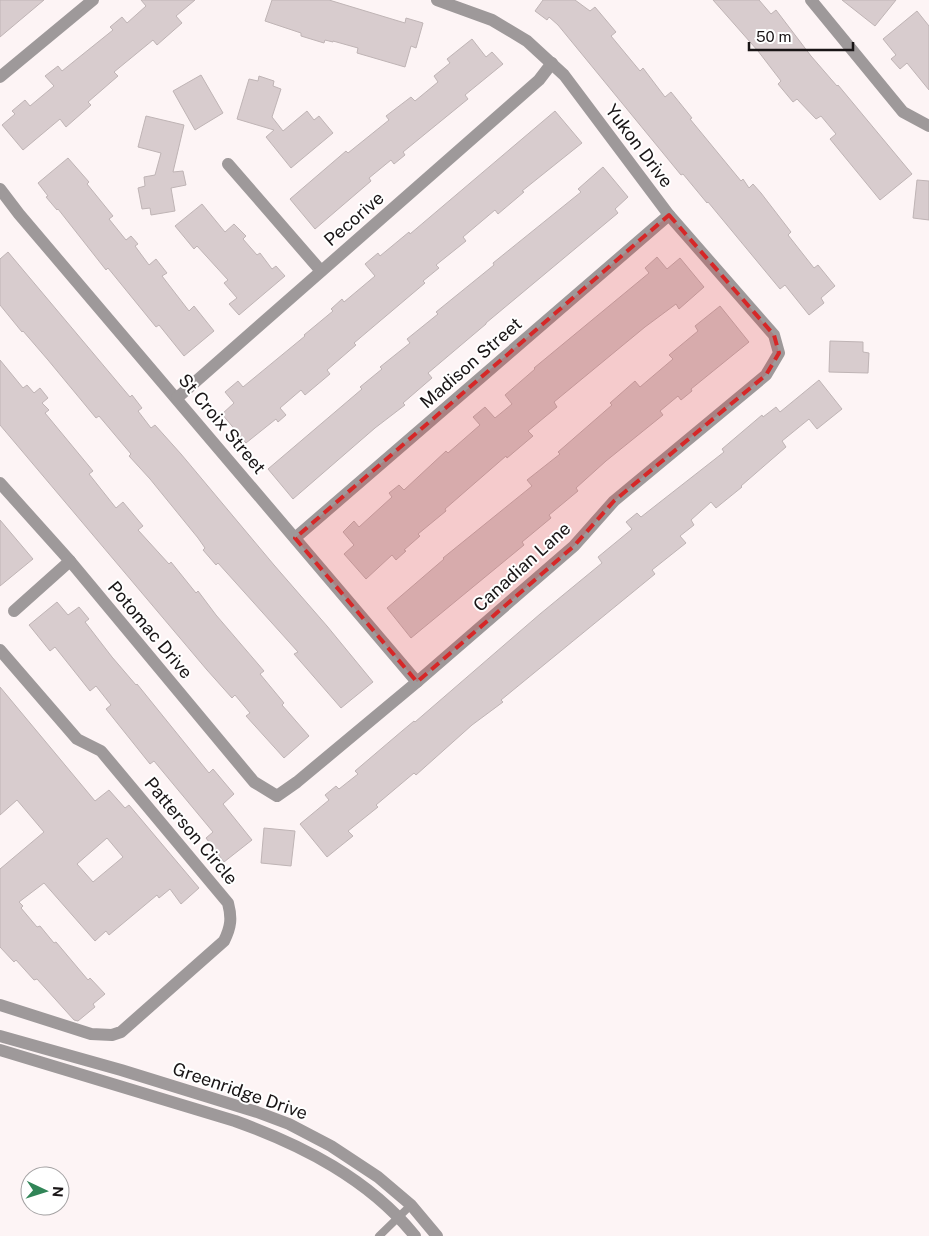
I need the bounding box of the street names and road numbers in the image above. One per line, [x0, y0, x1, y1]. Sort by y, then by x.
street label: Yukon Drive [601, 100, 677, 191]
street label: Pecorive [320, 187, 388, 250]
street label: Madison Street [416, 313, 526, 412]
street label: St Croix Street [174, 369, 270, 478]
street label: Canadian Lane [469, 518, 574, 616]
street label: Potomac Drive [104, 577, 197, 683]
street label: Patterson Circle [140, 773, 242, 889]
street label: Greenridge Drive [170, 1058, 310, 1123]

